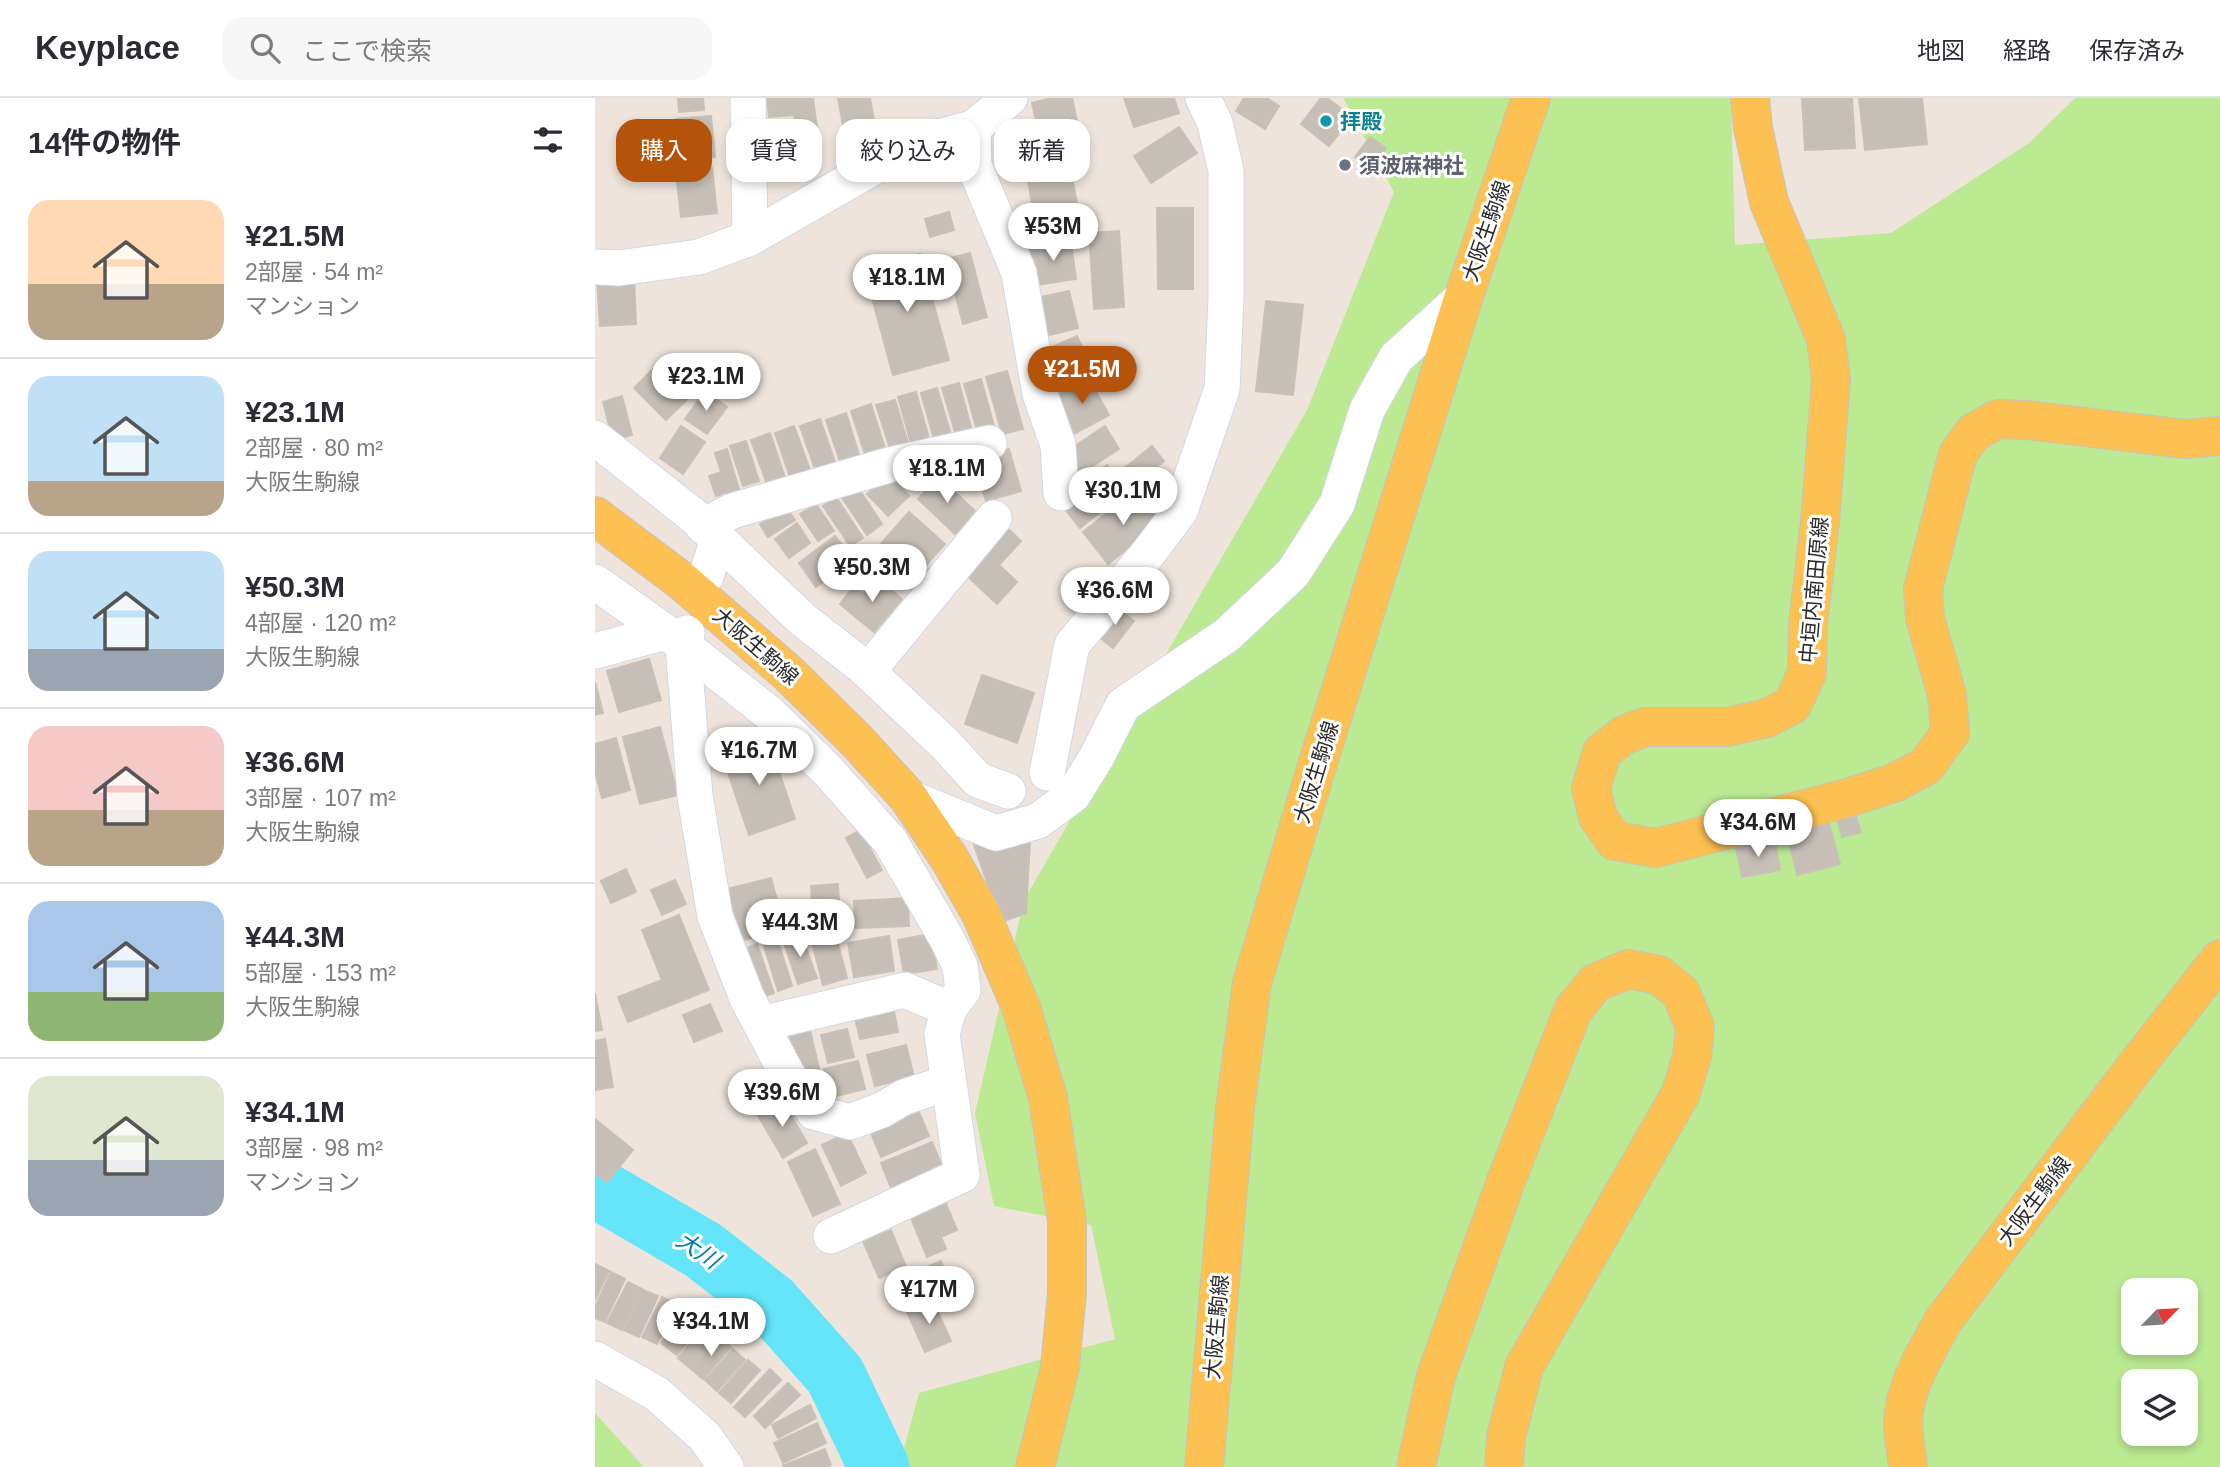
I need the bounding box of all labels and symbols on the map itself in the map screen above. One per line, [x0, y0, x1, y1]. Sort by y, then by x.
place label: 拝殿 [1340, 110, 1382, 133]
marker: 拝殿 [1318, 113, 1334, 129]
place label: 須波麻神社 [1359, 154, 1464, 177]
marker: 須波麻神社 [1337, 157, 1353, 173]
street label: 大阪生駒線 [1458, 178, 1514, 284]
pin: ¥53M [1012, 204, 1094, 263]
pin: ¥18.1M [850, 254, 964, 314]
pin: ¥21.5M [1025, 346, 1139, 406]
pin: ¥23.1M [649, 354, 763, 413]
pin: ¥18.1M [890, 446, 1004, 505]
pin: ¥30.1M [1066, 468, 1180, 527]
street label: 中垣内南田原線 [1796, 516, 1832, 664]
pin: ¥50.3M [815, 545, 929, 604]
pin: ¥36.6M [1058, 568, 1172, 627]
street label: 大阪生駒線 [709, 603, 803, 689]
street label: 大阪生駒線 [1290, 718, 1342, 826]
pin: ¥16.7M [702, 728, 816, 787]
pin: ¥34.6M [1701, 800, 1815, 859]
pin: ¥44.3M [743, 900, 857, 959]
pin: ¥39.6M [725, 1070, 839, 1129]
street label: 大阪生駒線 [1993, 1152, 2075, 1250]
water label: 大川 [672, 1226, 727, 1275]
pin: ¥17M [888, 1266, 970, 1326]
street label: 大阪生駒線 [1200, 1274, 1232, 1380]
north arrow [2121, 1278, 2198, 1354]
pin: ¥34.1M [654, 1298, 768, 1358]

